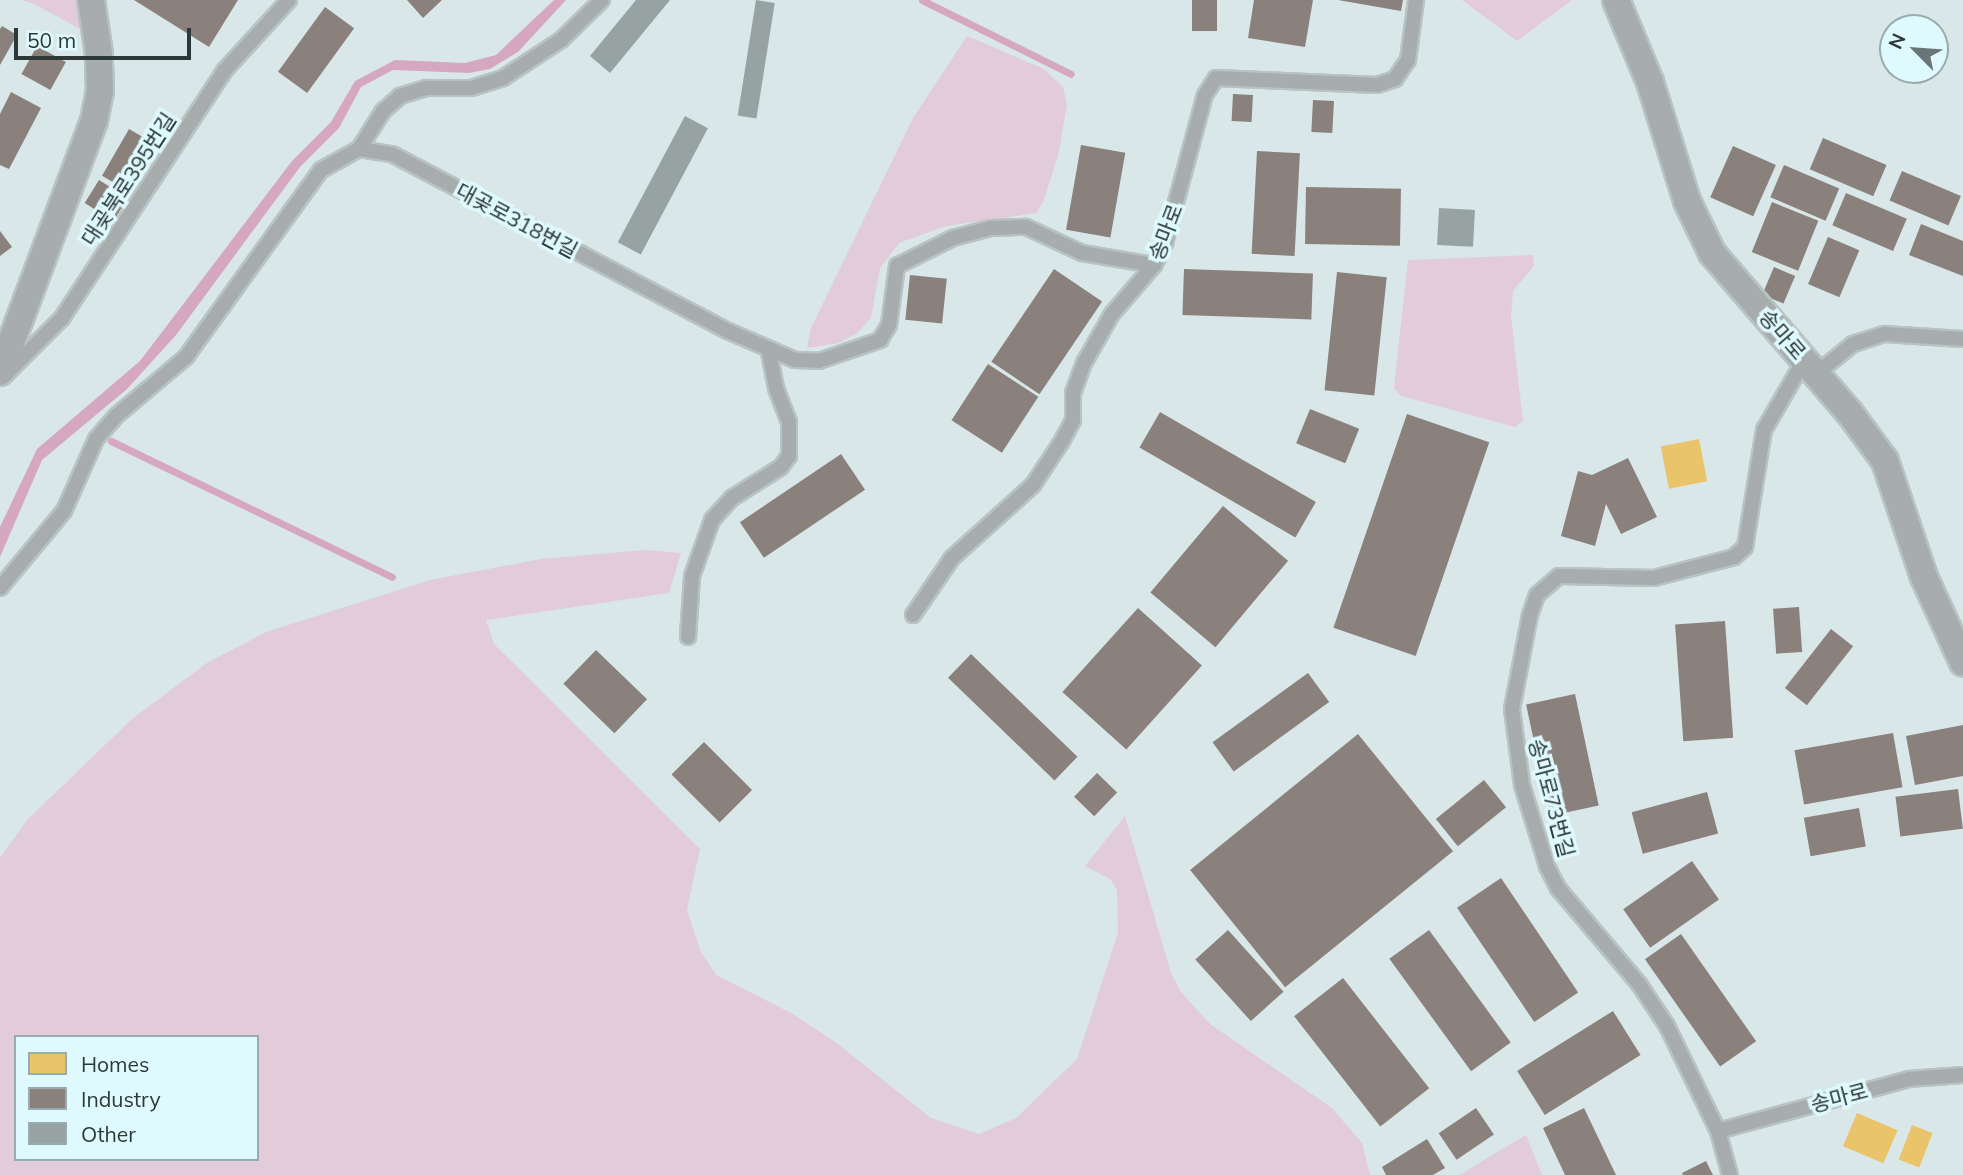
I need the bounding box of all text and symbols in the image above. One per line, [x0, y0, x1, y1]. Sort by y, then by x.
scale bar [18, 14, 194, 58]
north arrow [1879, 14, 1949, 84]
text: 50 m [27, 27, 76, 53]
text: N [1883, 29, 1911, 53]
street label: 대곶북로395번길 [76, 108, 180, 250]
street label: 대곶로318번길 [452, 177, 582, 263]
street label: 송마로 [1143, 200, 1187, 264]
street label: 송마로 [1754, 304, 1812, 364]
street label: 송마로73번길 [1524, 736, 1580, 860]
legend [14, 1035, 259, 1161]
text: Homes [81, 1051, 149, 1077]
street label: 송마로 [1808, 1077, 1870, 1117]
text: Industry [81, 1086, 161, 1112]
text: Other [81, 1121, 136, 1147]

